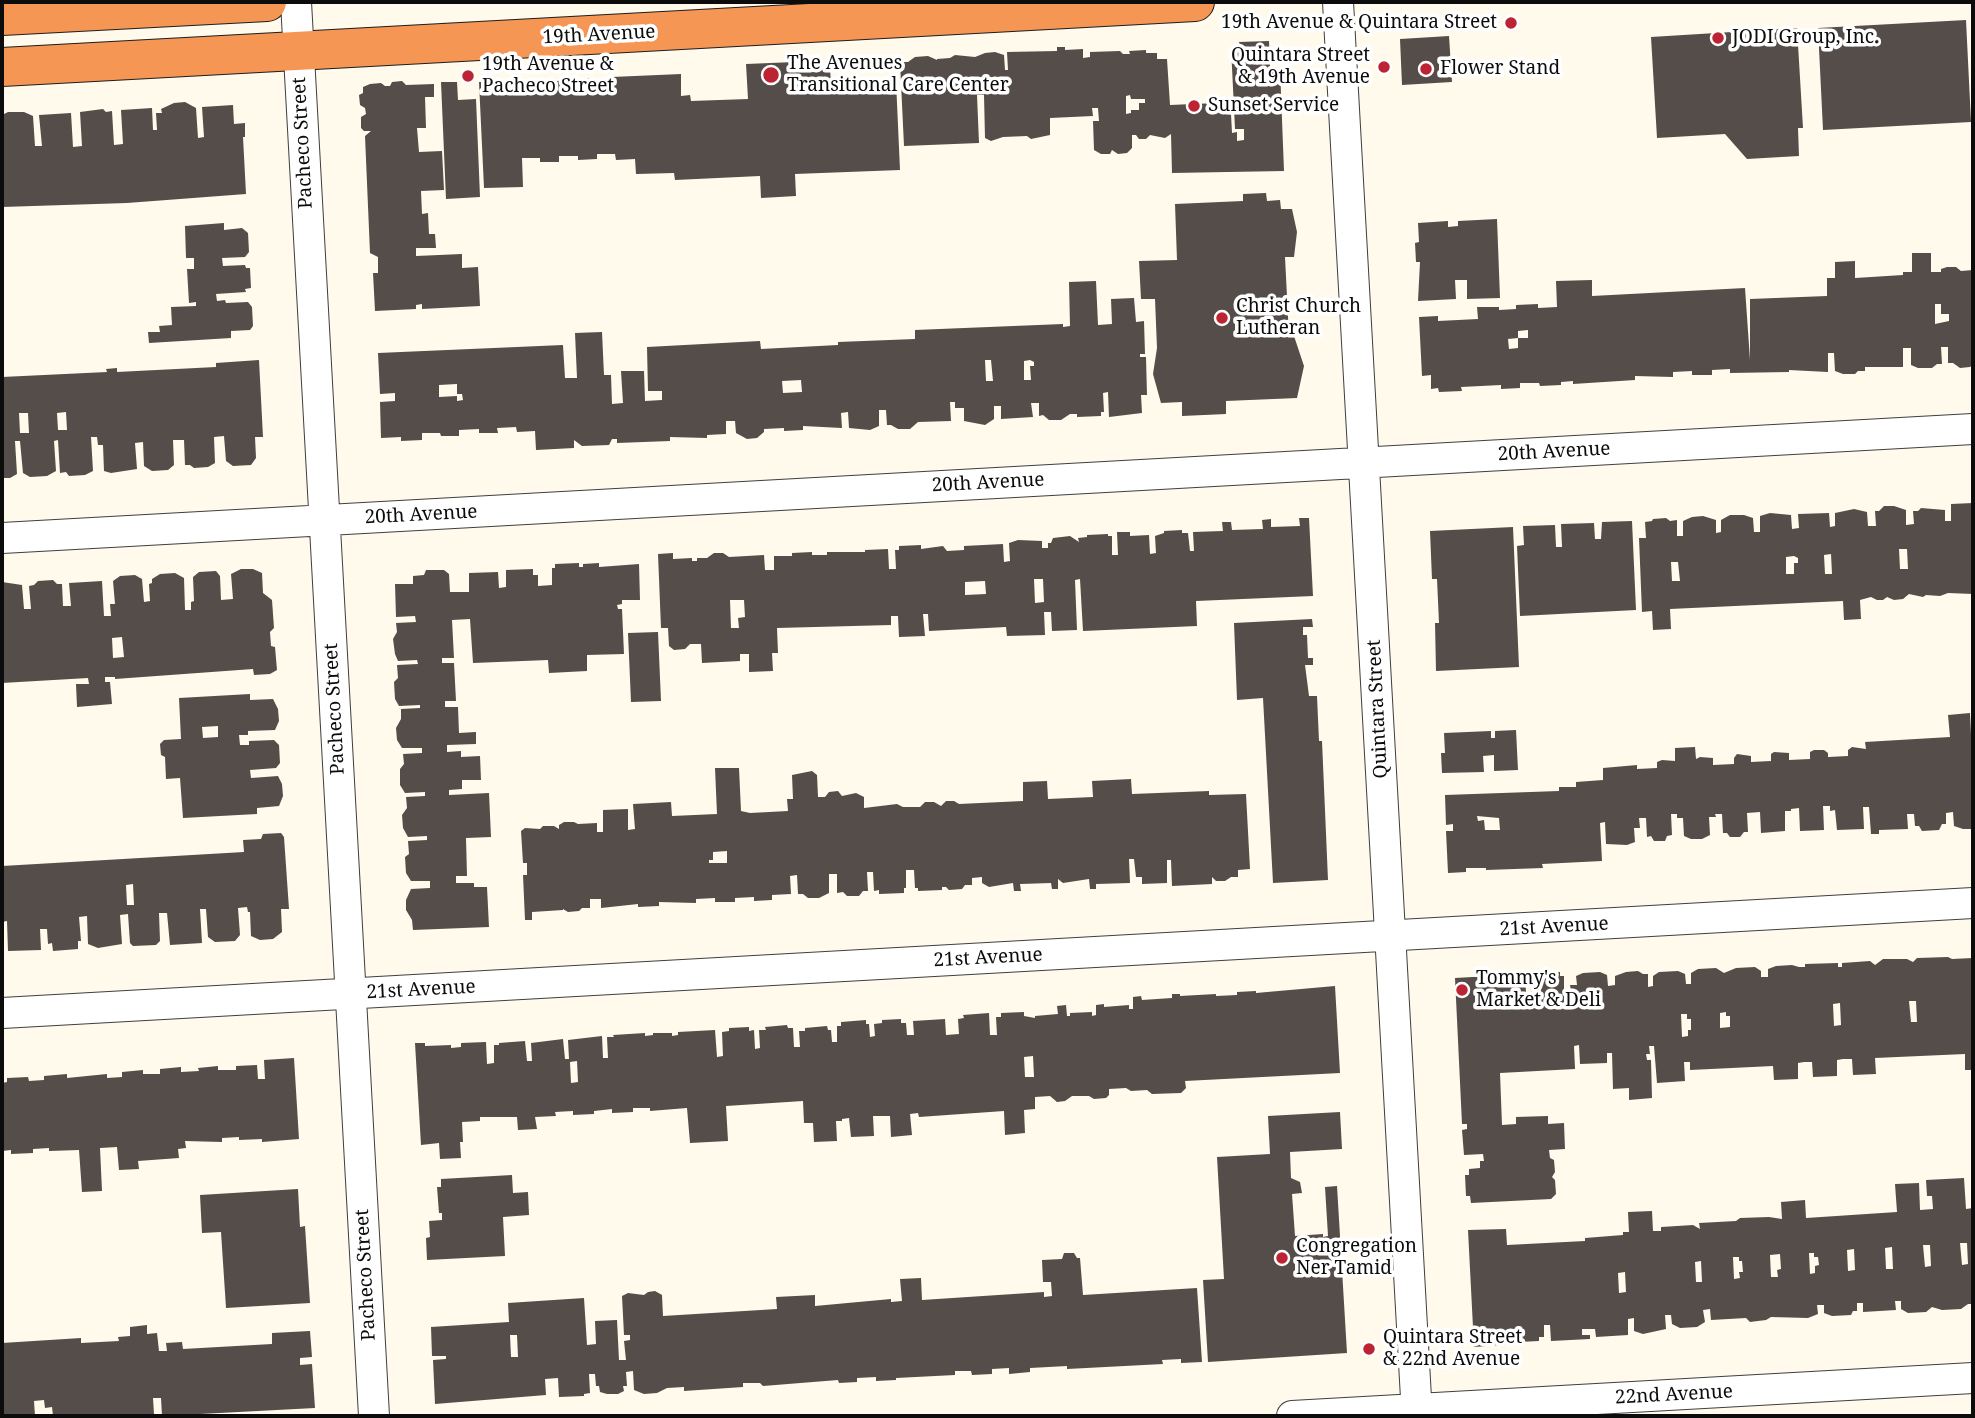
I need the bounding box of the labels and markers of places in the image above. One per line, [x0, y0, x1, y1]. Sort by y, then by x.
place label: 19th Avenue & Quintara Street [1221, 12, 1497, 34]
marker: 19th Avenue & Quintara Street [1503, 15, 1519, 31]
place label: JODI Group, Inc. [1732, 27, 1879, 49]
marker: JODI Group, Inc. [1710, 30, 1726, 46]
place label: Quintara Street & 19th Avenue [1231, 45, 1370, 89]
place label: The Avenues Transitional Care Center [787, 53, 1009, 97]
place label: 19th Avenue & Pacheco Street [482, 54, 614, 98]
place label: Flower Stand [1440, 58, 1560, 80]
marker: Quintara Street & 19th Avenue [1376, 59, 1392, 75]
marker: Flower Stand [1418, 61, 1434, 77]
marker: The Avenues Transitional Care Center [761, 65, 781, 85]
marker: 19th Avenue & Pacheco Street [460, 68, 476, 84]
place label: Sunset Service [1208, 95, 1339, 117]
marker: Sunset Service [1186, 98, 1202, 114]
place label: Christ Church Lutheran [1236, 296, 1361, 340]
marker: Christ Church Lutheran [1214, 310, 1230, 326]
place label: Tommy's Market & Deli [1476, 968, 1601, 1012]
marker: Tommy's Market & Deli [1454, 982, 1470, 998]
place label: Congregation Ner Tamid [1296, 1236, 1417, 1280]
marker: Congregation Ner Tamid [1274, 1250, 1290, 1266]
place label: Quintara Street & 22nd Avenue [1383, 1327, 1522, 1371]
marker: Quintara Street & 22nd Avenue [1361, 1341, 1377, 1357]

